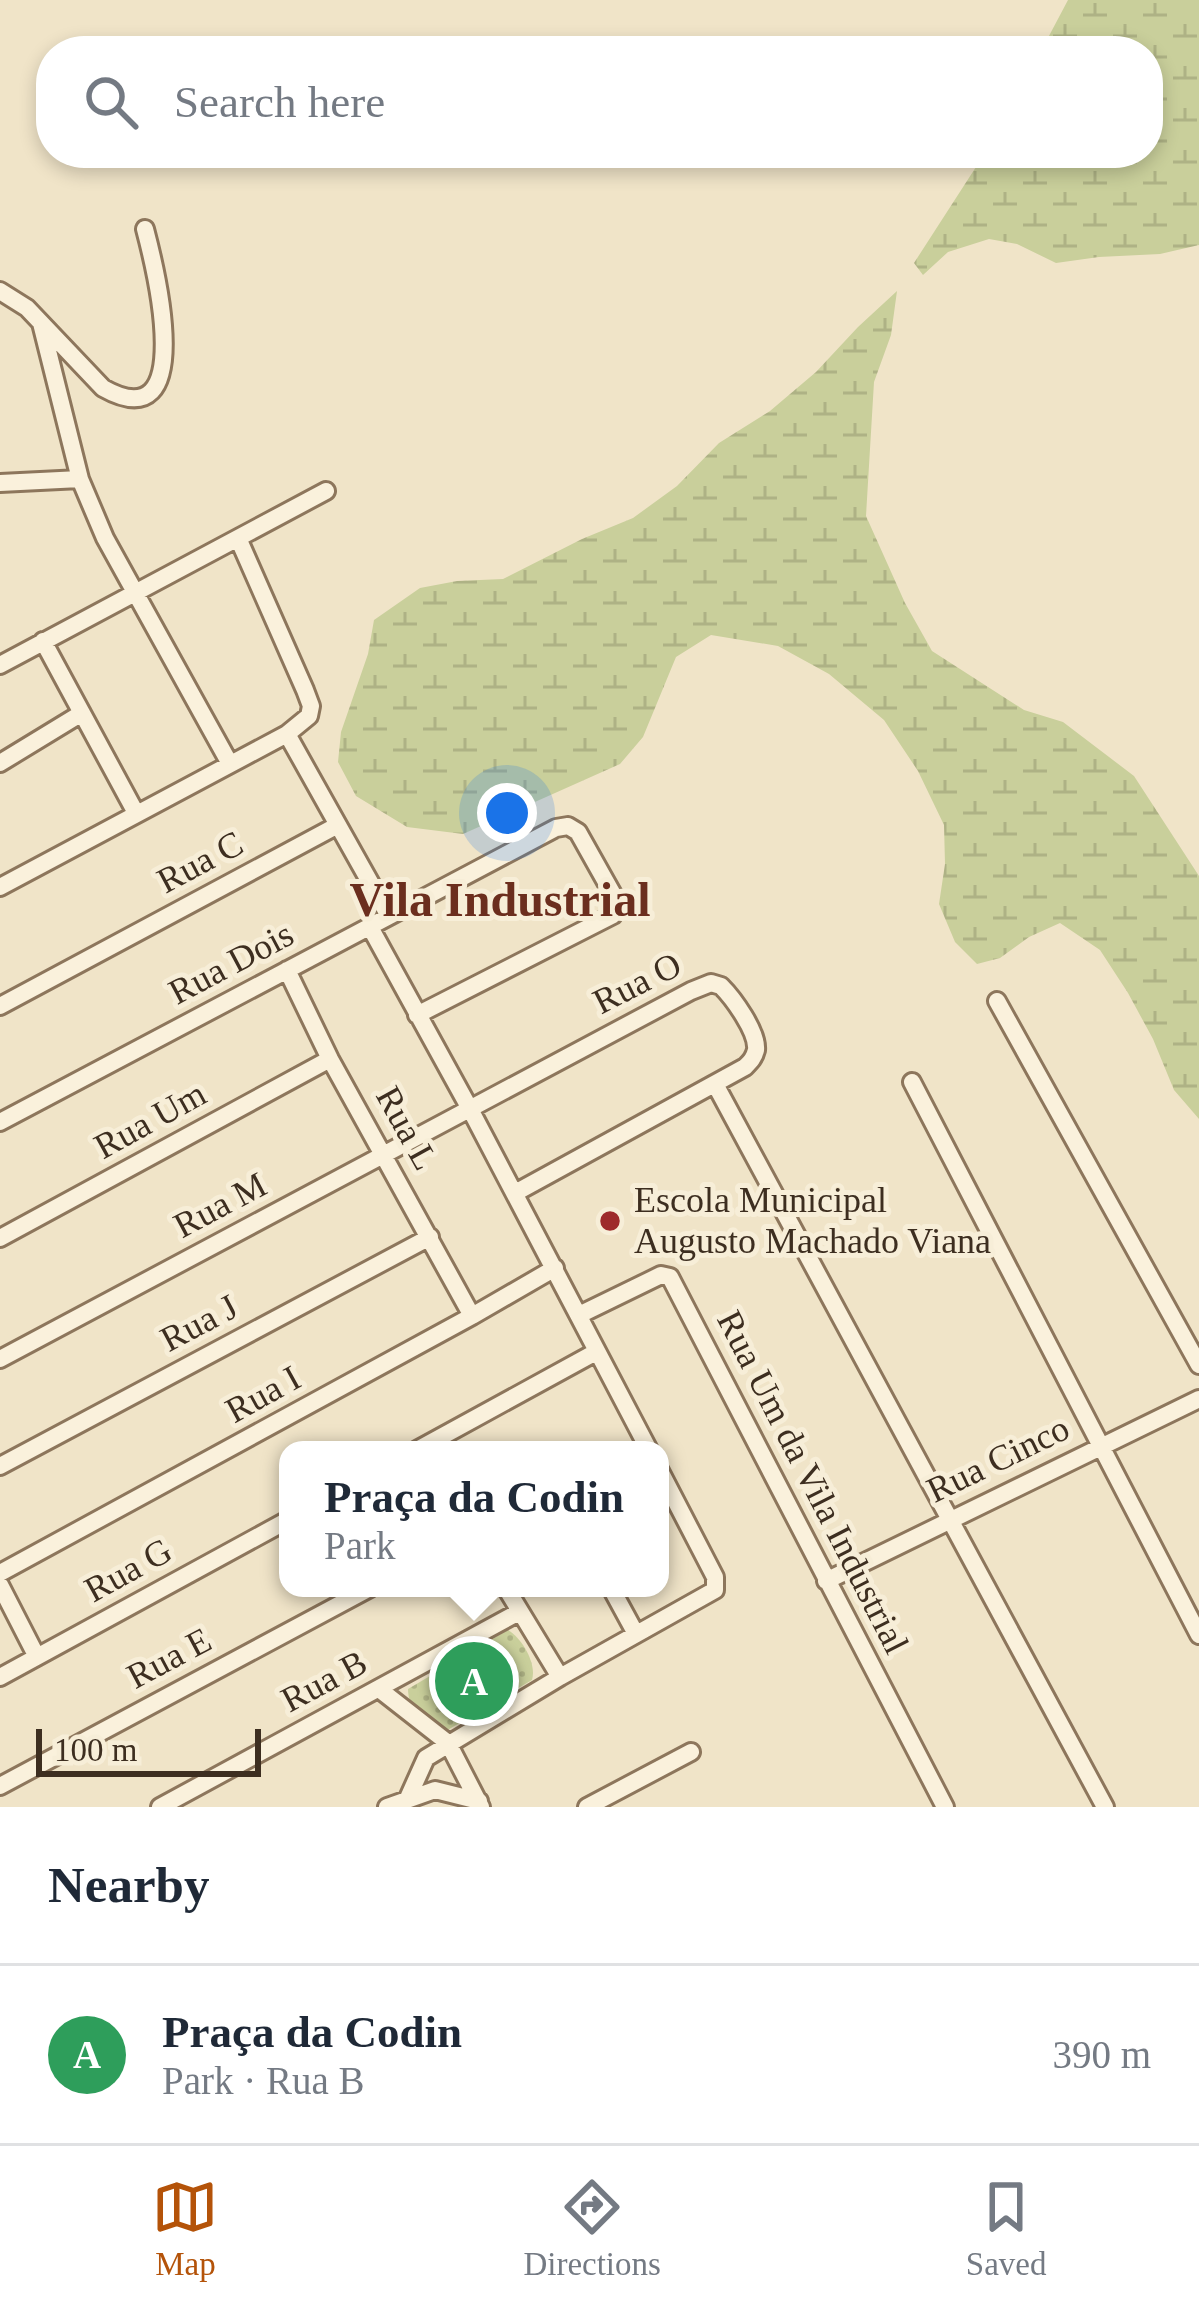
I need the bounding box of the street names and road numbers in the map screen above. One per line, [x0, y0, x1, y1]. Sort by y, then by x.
street label: Rua C [150, 823, 250, 901]
street label: Rua Dois [162, 914, 300, 1012]
street label: Rua O [586, 944, 688, 1022]
street label: Rua Um [87, 1073, 213, 1167]
street label: Rua L [368, 1079, 446, 1177]
street label: Rua M [167, 1164, 273, 1246]
street label: Rua J [154, 1286, 244, 1360]
street label: Rua Um da Vila Industrial [709, 1304, 917, 1660]
street label: Rua I [219, 1357, 307, 1431]
street label: Rua Cinco [920, 1407, 1076, 1511]
street label: Rua G [78, 1530, 178, 1610]
street label: Rua E [120, 1619, 218, 1697]
street label: Rua B [274, 1642, 374, 1720]

